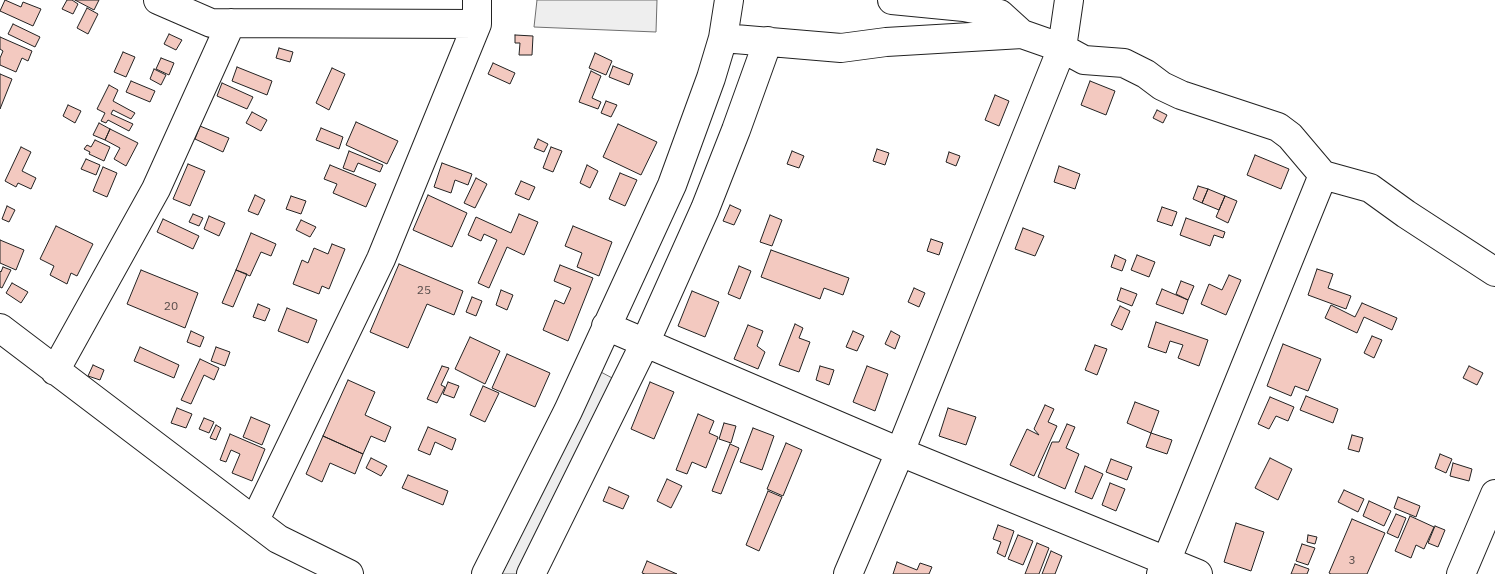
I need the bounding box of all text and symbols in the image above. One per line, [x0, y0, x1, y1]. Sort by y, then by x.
house number: 25 [417, 284, 431, 298]
house number: 20 [164, 300, 178, 314]
house number: 3 [1348, 554, 1356, 568]

